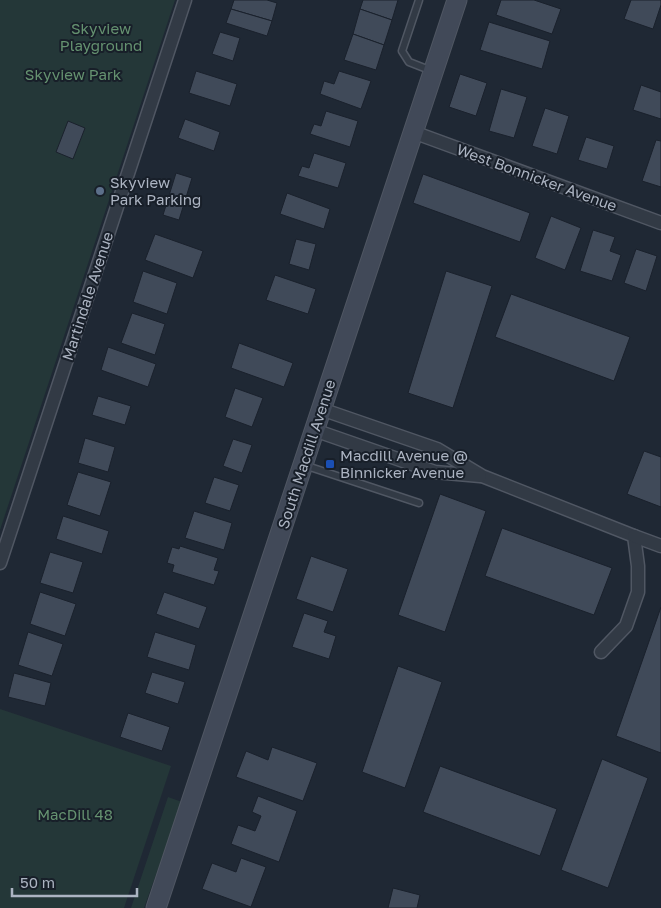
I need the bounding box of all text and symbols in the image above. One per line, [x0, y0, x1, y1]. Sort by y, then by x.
park label: Skyview Playground [60, 19, 142, 54]
park label: Skyview Park [25, 65, 122, 83]
street label: West Bonnicker Avenue [454, 140, 620, 215]
place label: Skyview Park Parking [110, 173, 201, 208]
marker: Skyview Park Parking [94, 185, 106, 197]
street label: Martindale Avenue [58, 229, 116, 363]
street label: South Macdill Avenue [273, 377, 339, 531]
place label: Macdill Avenue @ Binnicker Avenue [340, 446, 468, 481]
marker: Macdill Avenue @ Binnicker Avenue [324, 458, 336, 470]
park label: MacDill 48 [37, 805, 113, 823]
scale bar [12, 866, 138, 898]
text: 50 m [20, 873, 55, 891]

